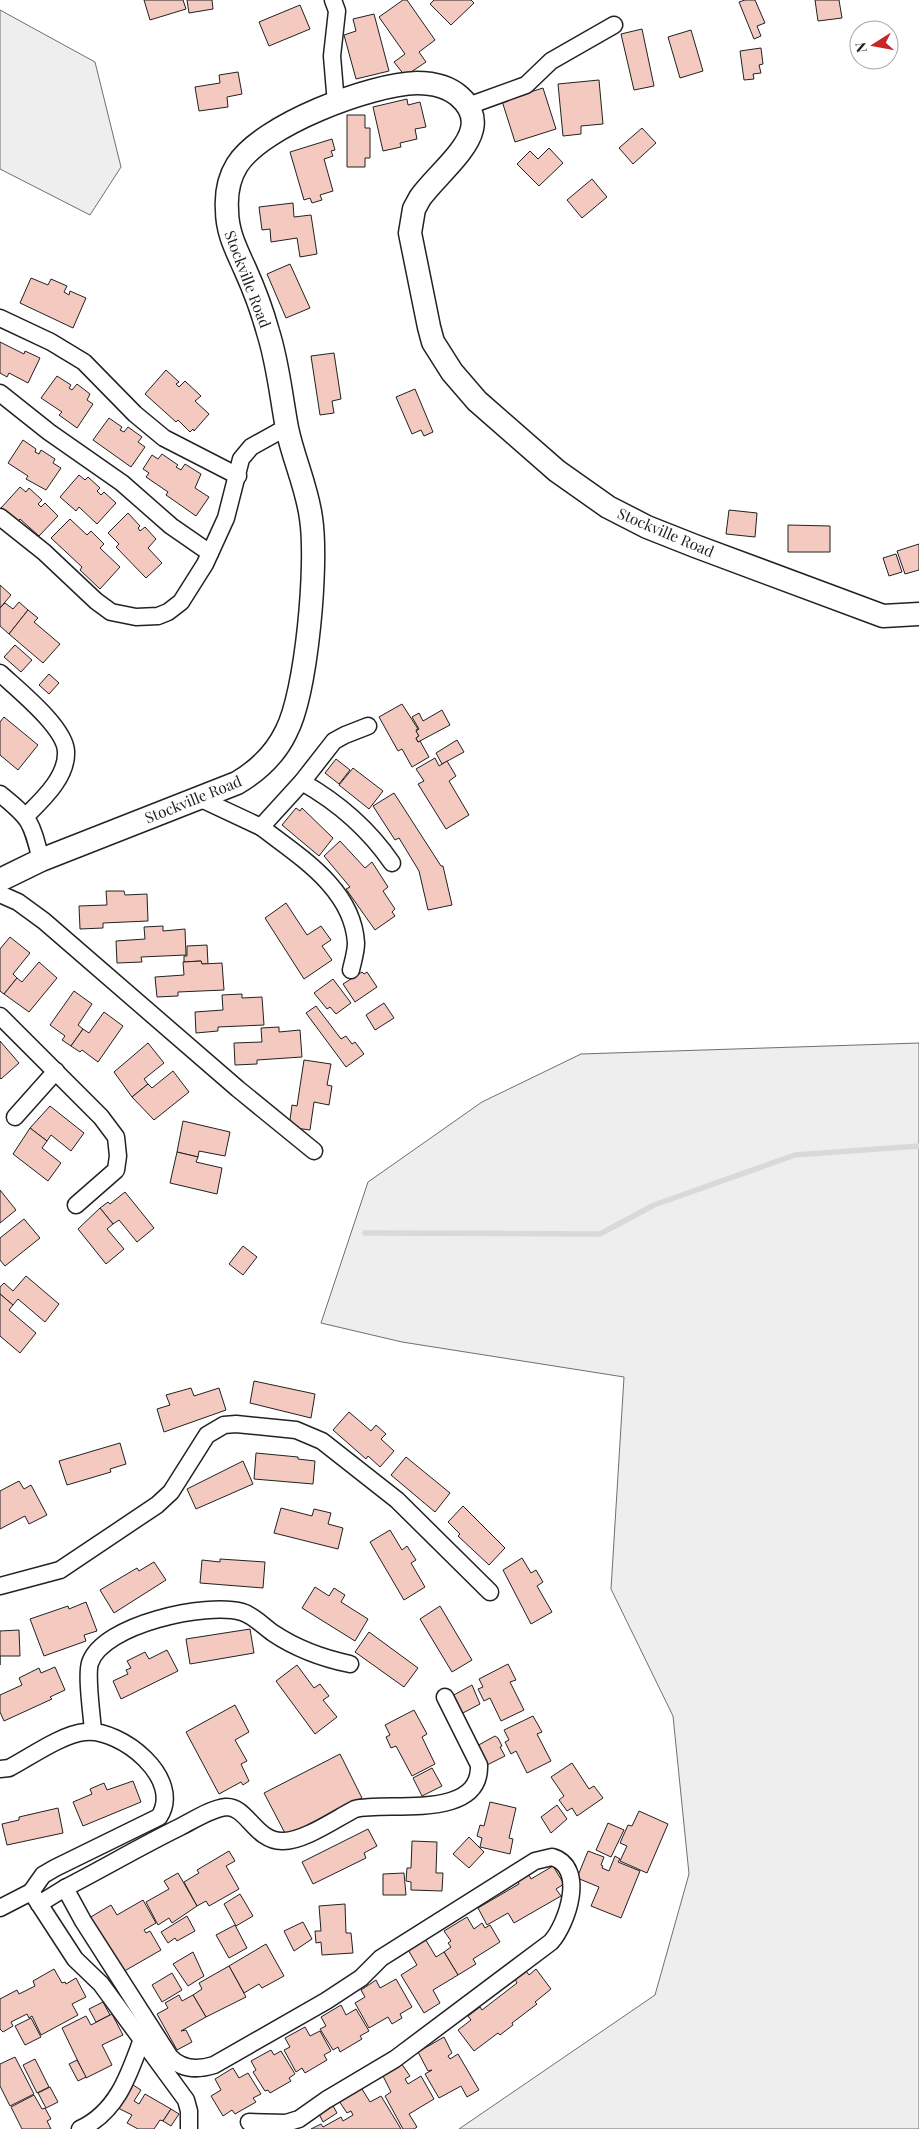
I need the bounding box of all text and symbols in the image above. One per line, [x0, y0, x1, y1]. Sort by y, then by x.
north arrow [849, 20, 899, 70]
text: N [850, 41, 871, 54]
street label: Stockville Road [220, 227, 276, 331]
street label: Stockville Road [615, 503, 717, 561]
street label: Stockville Road [142, 770, 245, 828]

